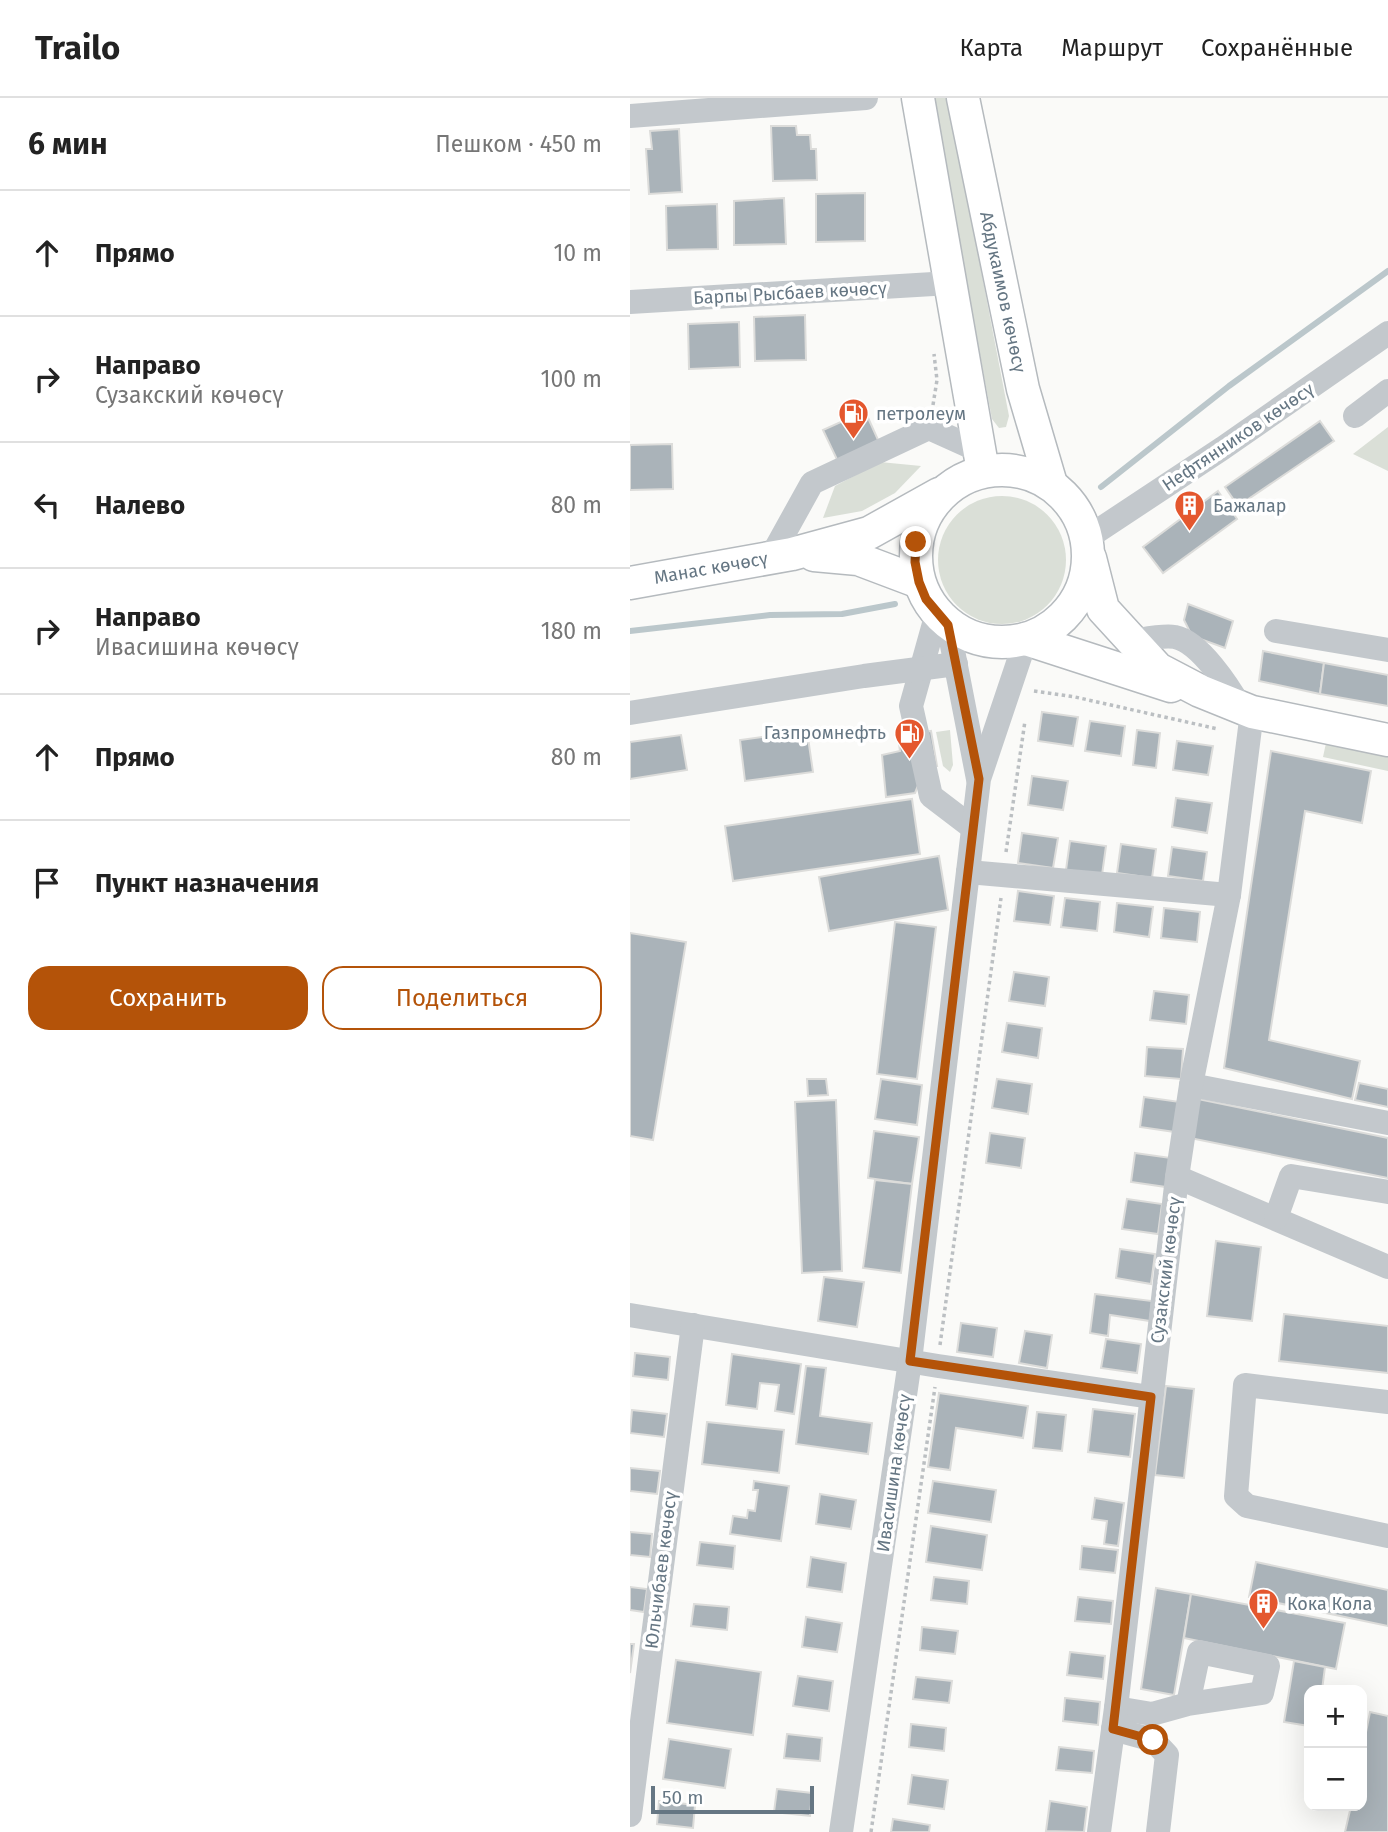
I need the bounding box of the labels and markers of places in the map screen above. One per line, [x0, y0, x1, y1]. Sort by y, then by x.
fuel station icon: петролеум [836, 397, 870, 441]
place label: петролеум [876, 403, 966, 425]
building icon: Бажалар [1173, 489, 1207, 533]
place label: Бажалар [1213, 495, 1287, 517]
fuel station icon: Газпромнефть [892, 716, 926, 760]
place label: Газпромнефть [764, 722, 886, 744]
building icon: Кока Кола [1247, 1587, 1281, 1631]
place label: Кока Кола [1287, 1593, 1372, 1615]

